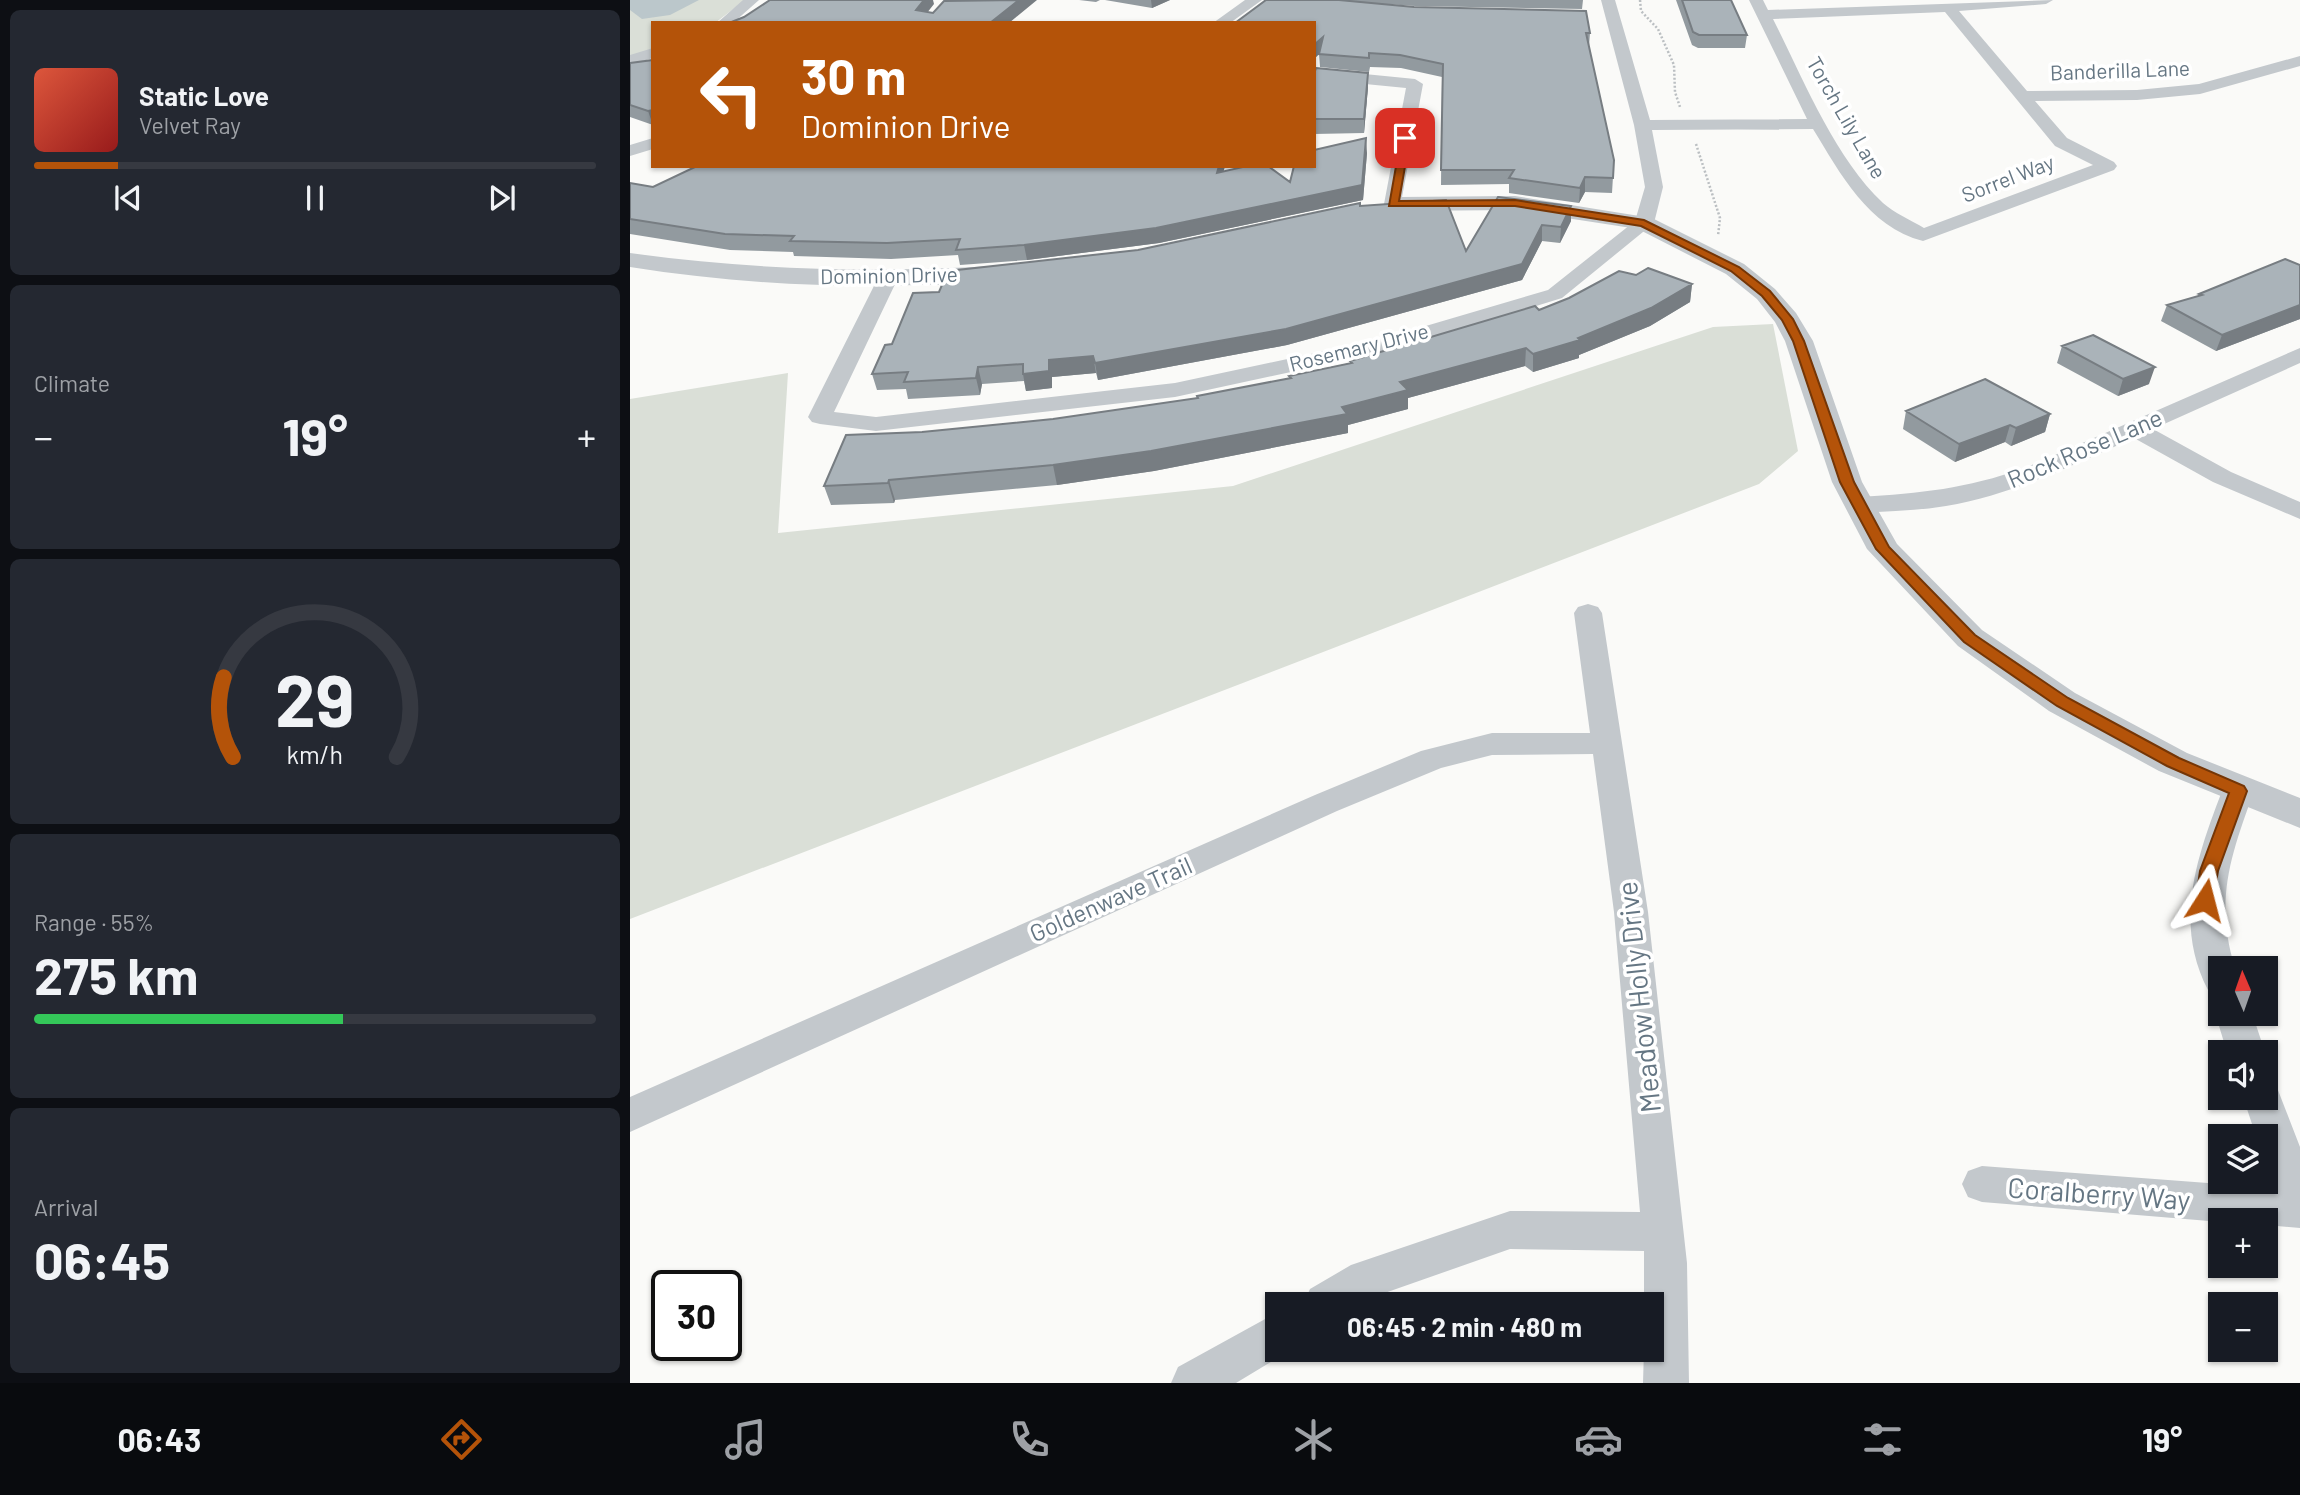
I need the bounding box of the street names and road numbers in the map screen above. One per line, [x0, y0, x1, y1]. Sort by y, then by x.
street label: Torch Lily Lane [1802, 52, 1892, 183]
street label: Banderilla Lane [2049, 55, 2190, 84]
street label: Sorrel Way [1958, 148, 2057, 207]
street label: Dominion Drive [820, 261, 958, 288]
street label: Rosemary Drive [1286, 317, 1431, 376]
street label: Rock Rose Lane [2003, 402, 2166, 493]
street label: Goldenwave Trail [1025, 850, 1196, 947]
street label: Meadow Holly Drive [1609, 880, 1667, 1114]
street label: Coralberry Way [2007, 1170, 2192, 1216]

